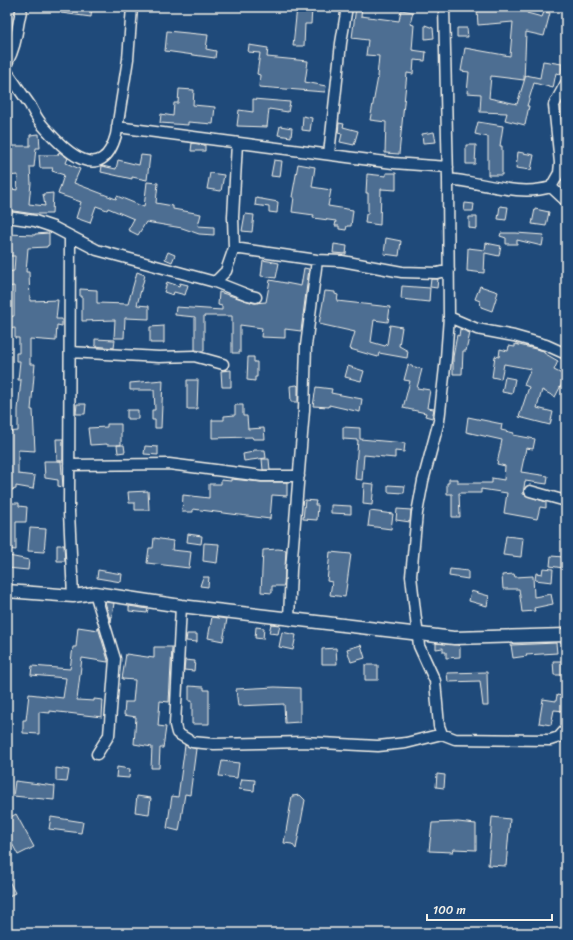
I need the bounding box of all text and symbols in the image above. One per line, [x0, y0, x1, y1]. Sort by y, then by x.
scale bar [427, 896, 552, 922]
text: 100 m [433, 899, 466, 921]

